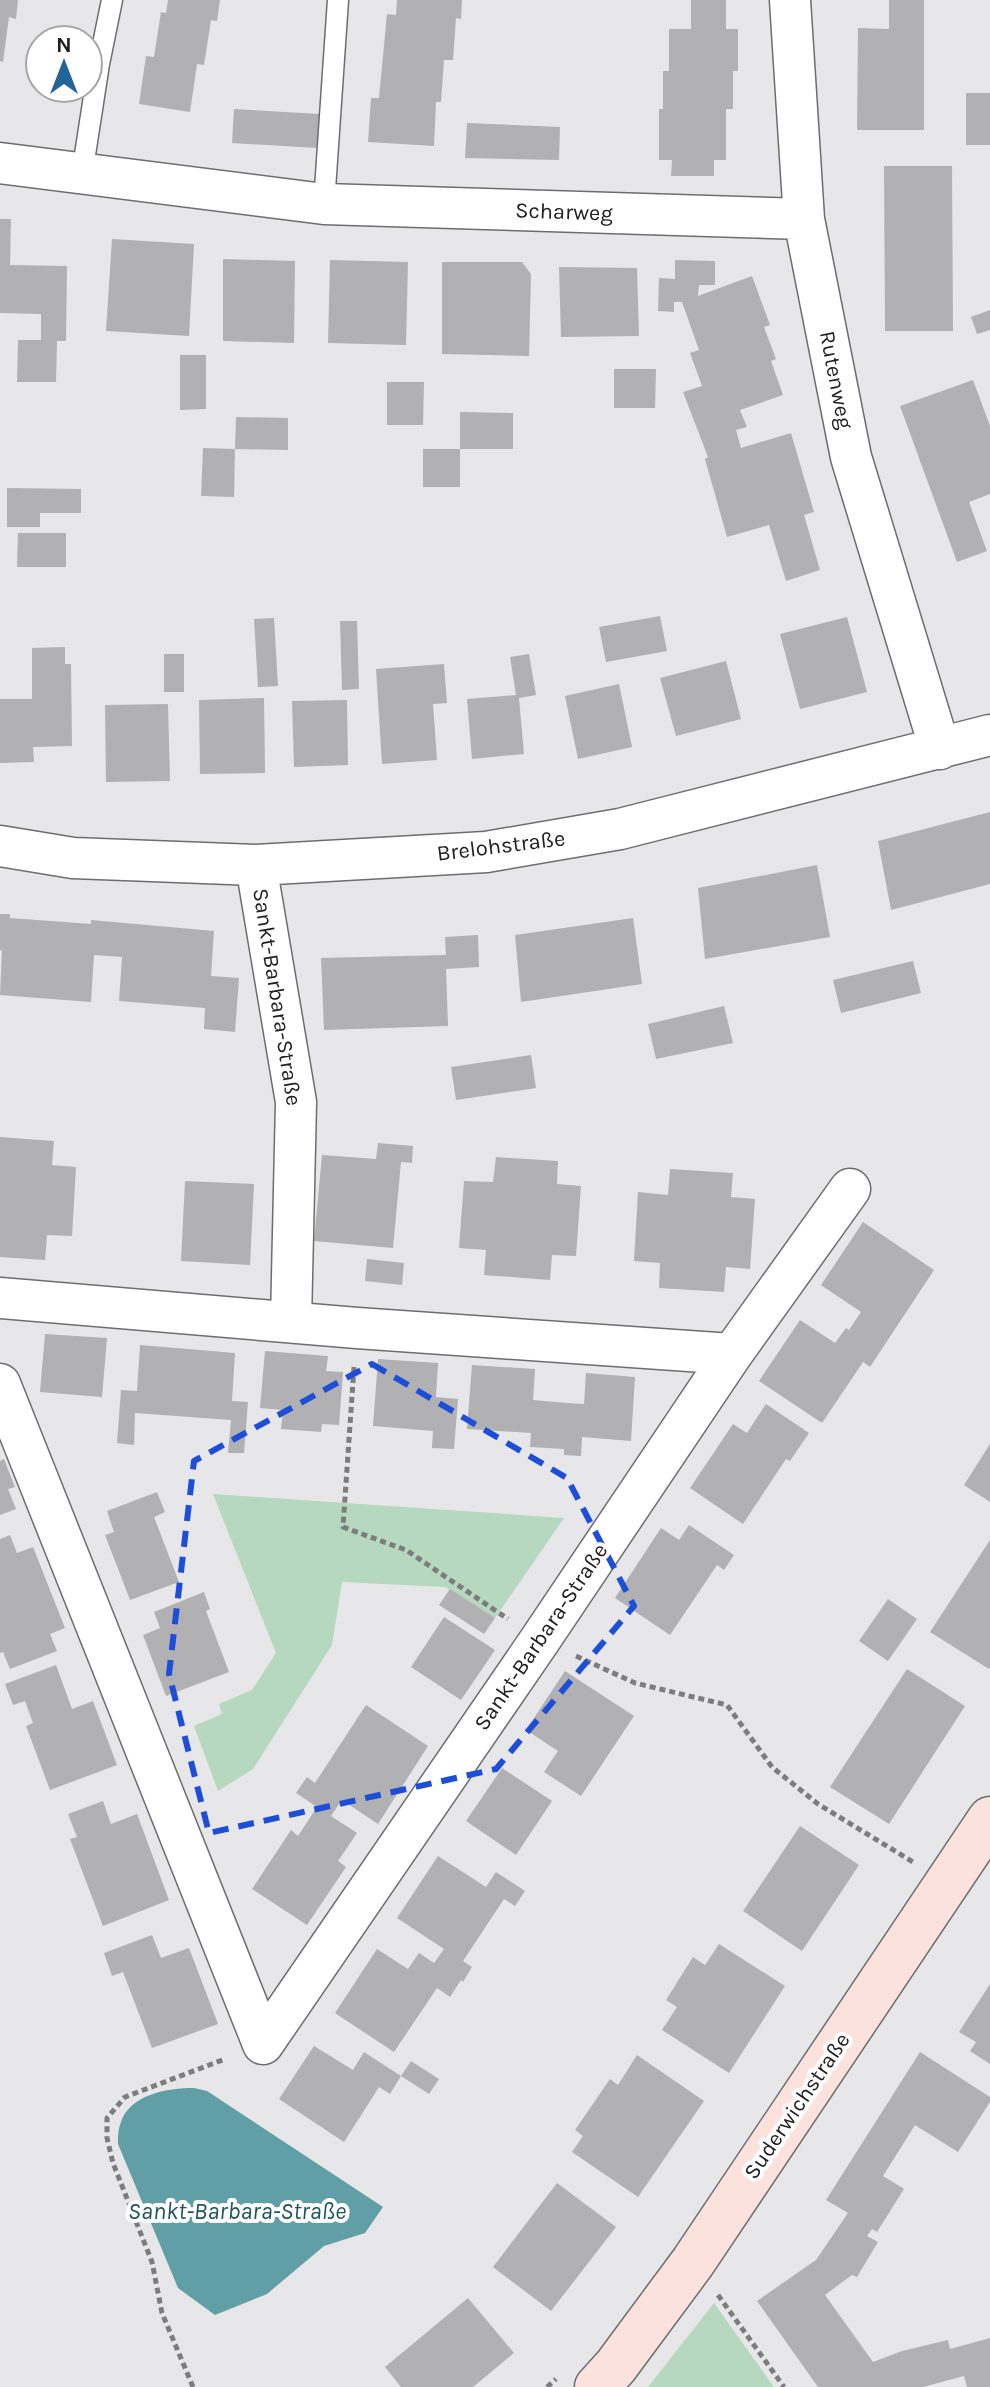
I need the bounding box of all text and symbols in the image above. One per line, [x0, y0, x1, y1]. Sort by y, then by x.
north arrow [24, 24, 104, 104]
text: N [56, 32, 72, 58]
street label: Scharweg [515, 197, 614, 227]
street label: Rutenweg [814, 329, 858, 432]
street label: Brelohstraße [435, 825, 567, 867]
street label: Sankt-Barbara-Straße [247, 886, 307, 1108]
street label: Sankt-Barbara-Straße [469, 1539, 613, 1735]
street label: Suderwichstraße [738, 2028, 856, 2184]
water label: Sankt-Barbara-Straße [128, 2197, 346, 2225]

